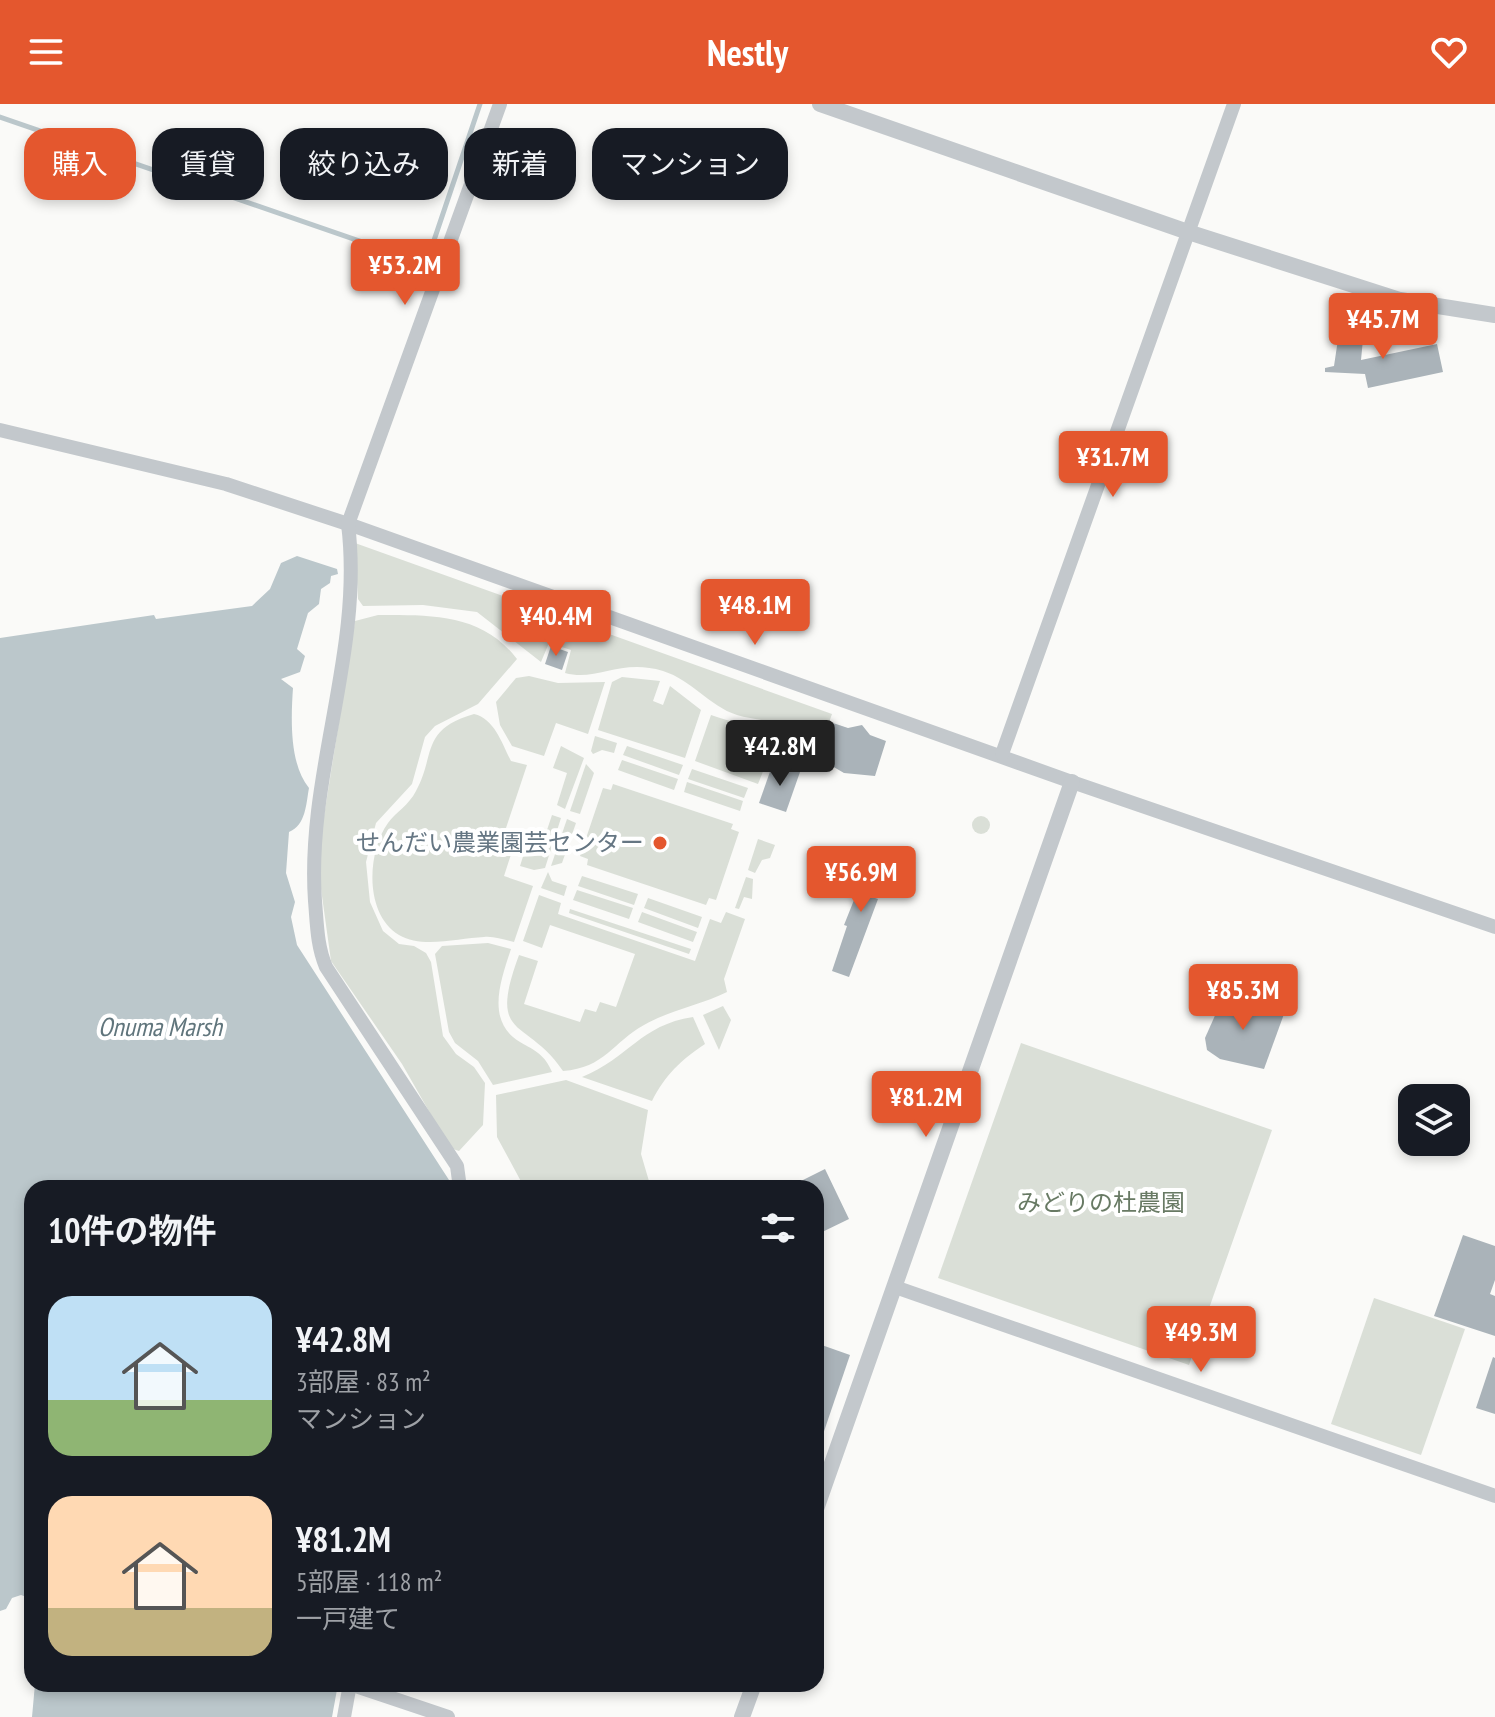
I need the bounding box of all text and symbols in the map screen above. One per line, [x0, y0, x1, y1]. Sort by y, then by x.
text: Nestly [707, 29, 788, 76]
icon: menu [24, 30, 68, 74]
icon: heart [1427, 30, 1471, 74]
chip: 購入 [24, 128, 136, 200]
chip: 賃貸 [152, 128, 264, 200]
chip: 絞り込み [280, 128, 448, 200]
chip: 新着 [464, 128, 576, 200]
chip: マンション [592, 128, 788, 200]
pin: ¥53.2M [340, 239, 470, 307]
text: ¥53.2M [369, 248, 441, 281]
pin: ¥45.7M [1318, 293, 1448, 361]
text: ¥45.7M [1347, 302, 1419, 335]
pin: ¥31.7M [1048, 431, 1178, 499]
text: ¥31.7M [1077, 440, 1149, 473]
pin: ¥48.1M [690, 579, 820, 647]
text: ¥48.1M [719, 588, 791, 621]
pin: ¥40.4M [491, 590, 621, 658]
text: ¥40.4M [520, 599, 592, 632]
pin: ¥42.8M [715, 720, 845, 788]
text: ¥42.8M [744, 729, 816, 762]
place label: せんだい農業園芸センター [356, 827, 644, 858]
marker: せんだい農業園芸センター [651, 834, 669, 852]
pin: ¥56.9M [796, 846, 926, 914]
text: ¥56.9M [825, 855, 897, 888]
pin: ¥85.3M [1178, 964, 1308, 1032]
text: ¥85.3M [1207, 973, 1279, 1006]
water label: Onuma Marsh [98, 1010, 224, 1043]
pin: ¥81.2M [861, 1071, 991, 1139]
text: ¥81.2M [890, 1080, 962, 1113]
map controls [1398, 1084, 1470, 1156]
button: layers [1398, 1084, 1470, 1156]
park label: みどりの杜農園 [1017, 1187, 1185, 1218]
icon: filters [756, 1206, 800, 1250]
text: 10件の物件 [48, 1208, 217, 1252]
pin: ¥49.3M [1136, 1306, 1266, 1374]
text: ¥49.3M [1165, 1315, 1237, 1348]
text: ¥42.8M [296, 1317, 391, 1361]
icon: home [112, 1328, 208, 1424]
text: 3部屋 · 83 m² [296, 1365, 431, 1398]
text: マンション [296, 1402, 426, 1435]
text: ¥81.2M [296, 1517, 391, 1561]
icon: home [112, 1528, 208, 1624]
text: 5部屋 · 118 m² [296, 1565, 442, 1598]
text: 一戸建て [296, 1602, 400, 1635]

